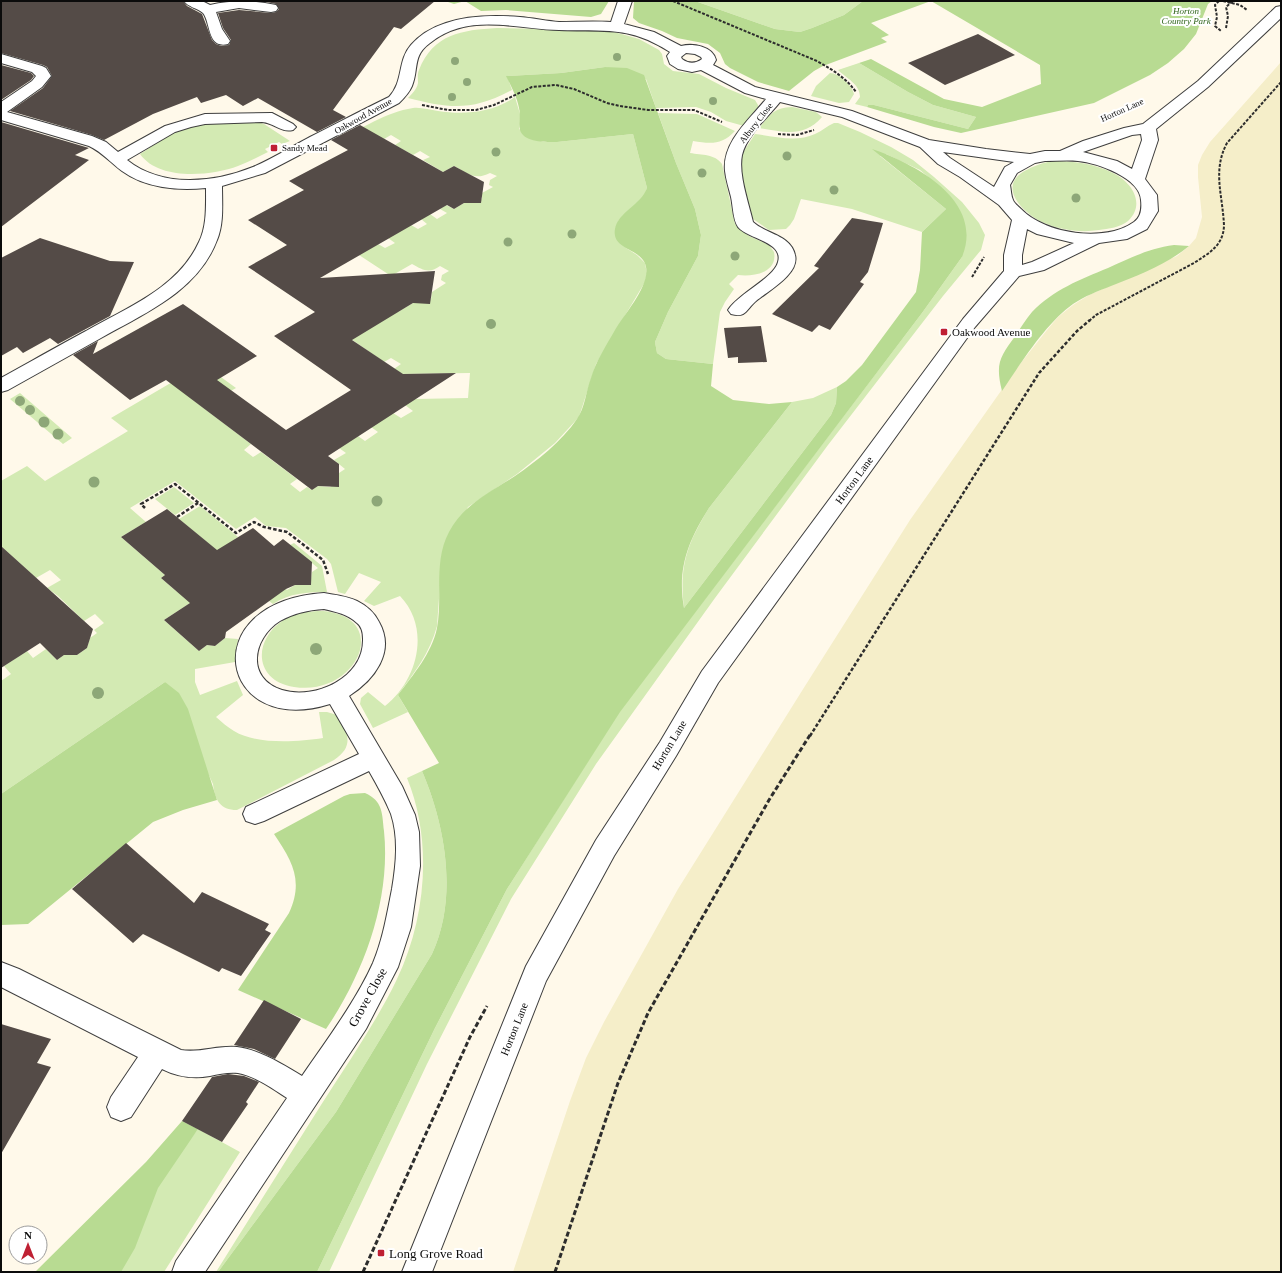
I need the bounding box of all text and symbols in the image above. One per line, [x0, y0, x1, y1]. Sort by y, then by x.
park label: Horton Country Park [1161, 6, 1212, 26]
street label: Oakwood Avenue [333, 96, 393, 136]
street label: Horton Lane [1099, 96, 1145, 124]
street label: Albury Close [737, 101, 775, 145]
marker: Sandy Mead [269, 143, 279, 153]
place label: Sandy Mead [282, 143, 328, 153]
place label: Oakwood Avenue [952, 326, 1030, 338]
marker: Oakwood Avenue [939, 327, 949, 337]
street label: Horton Lane [833, 454, 875, 506]
street label: Horton Lane [649, 718, 689, 772]
street label: Grove Close [345, 965, 390, 1029]
street label: Horton Lane [498, 1001, 530, 1057]
north arrow [8, 1225, 48, 1265]
text: N [24, 1229, 32, 1241]
place label: Long Grove Road [389, 1246, 483, 1261]
marker: Long Grove Road [376, 1248, 386, 1258]

